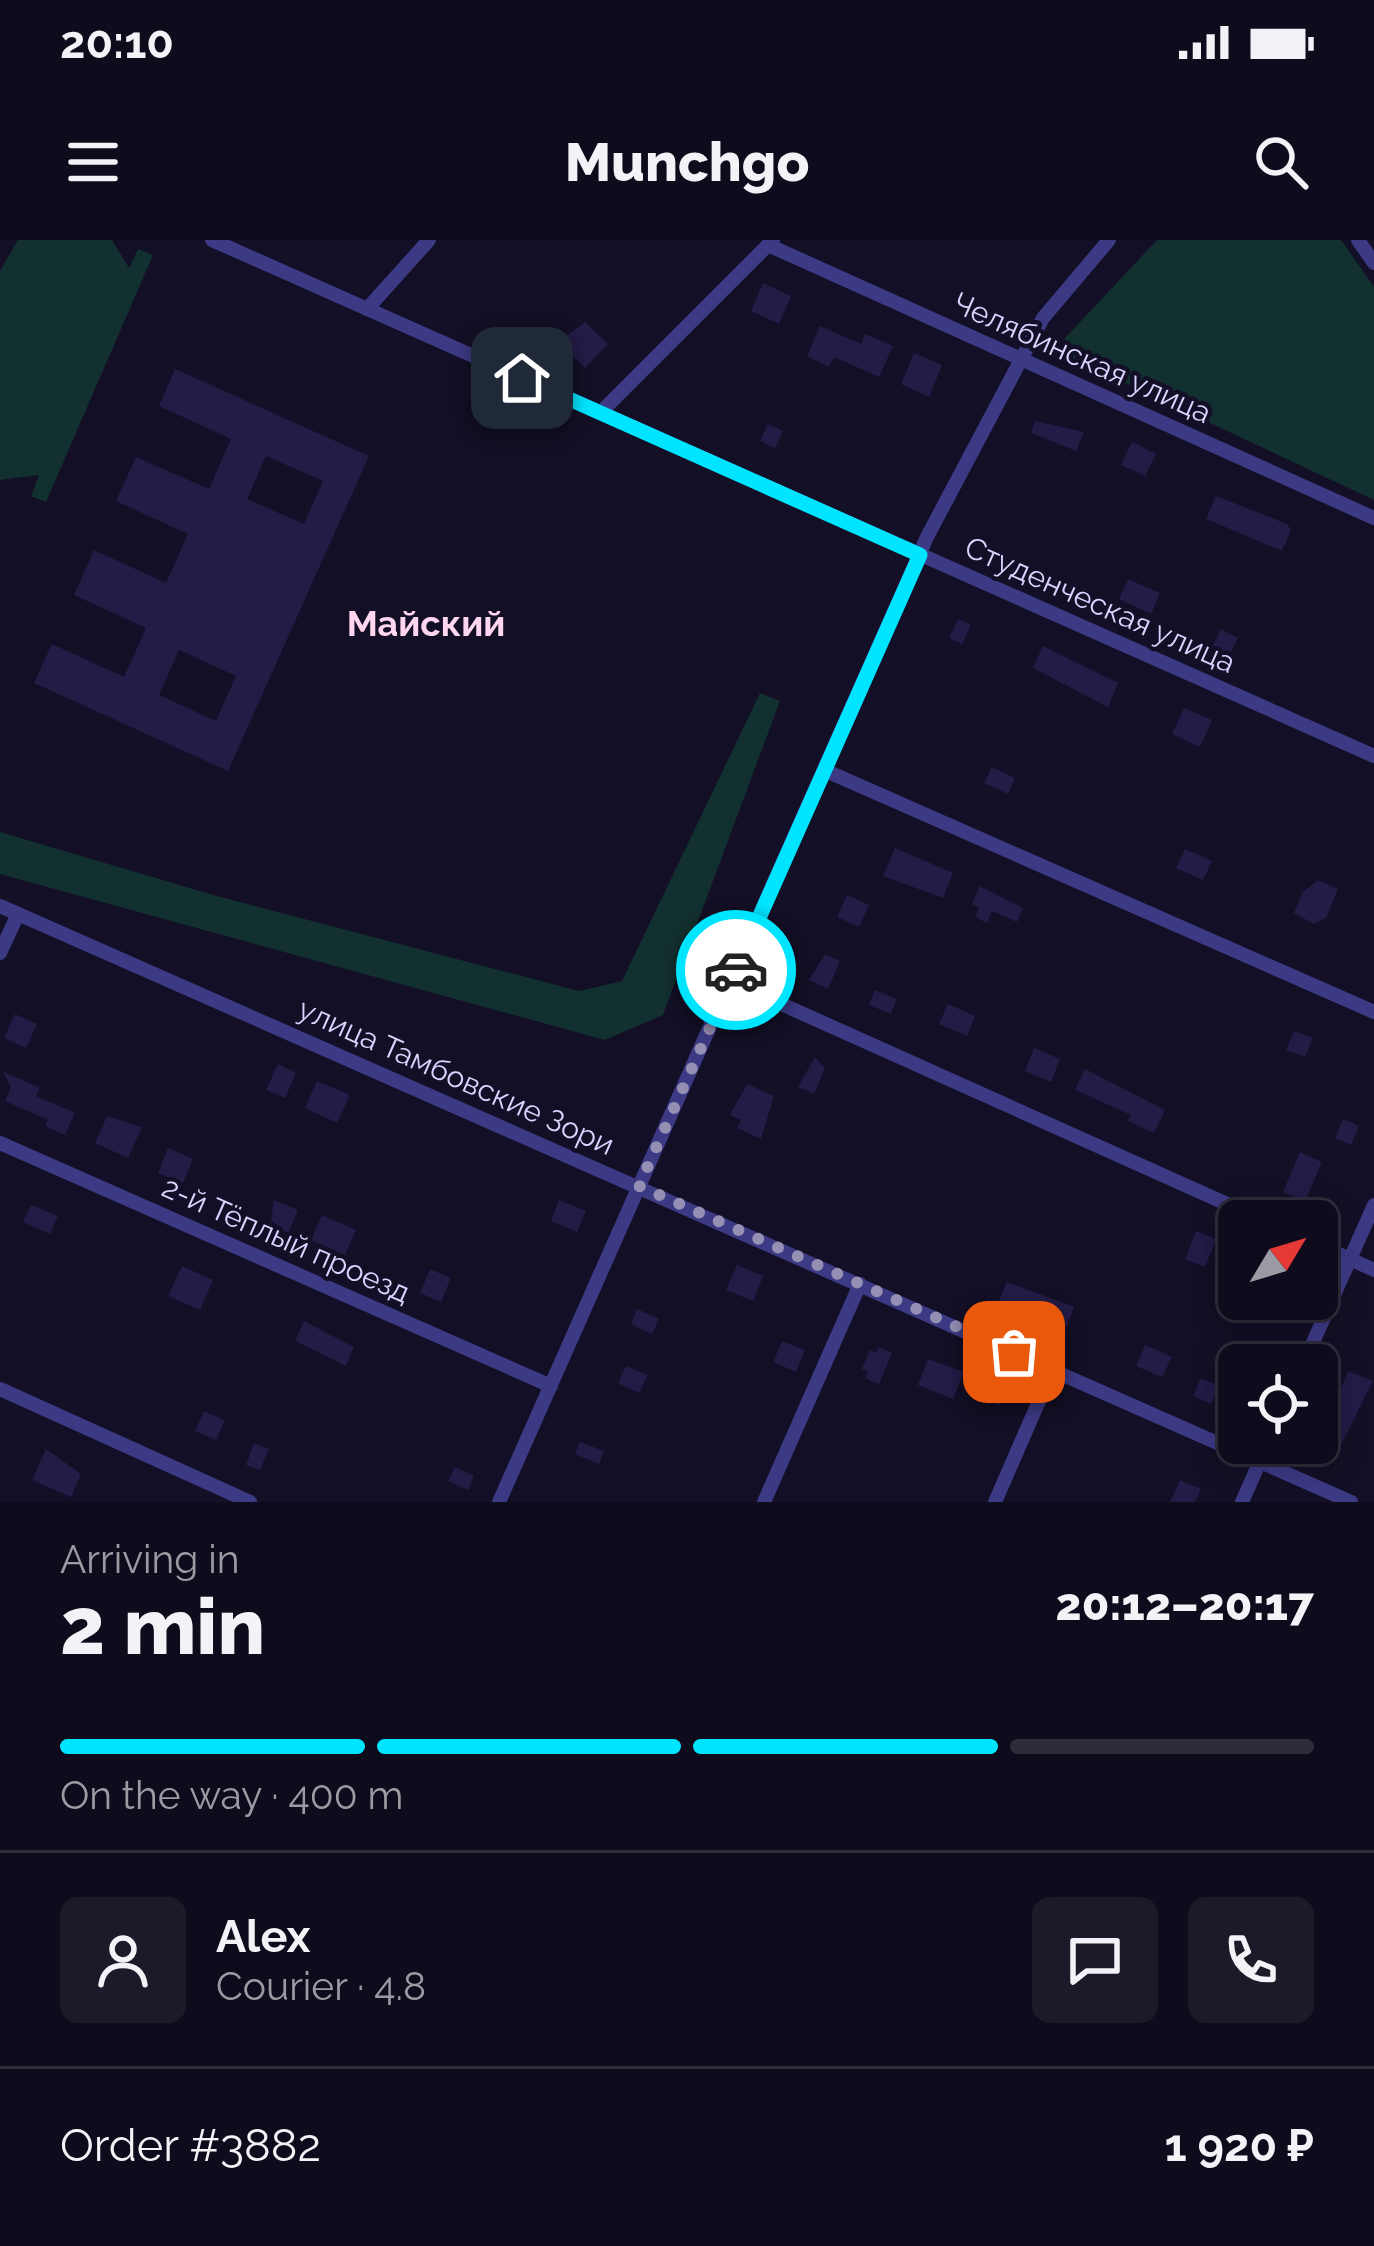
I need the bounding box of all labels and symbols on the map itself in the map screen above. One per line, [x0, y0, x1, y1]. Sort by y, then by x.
street label: Челябинская улица [948, 285, 1217, 430]
pin [471, 327, 573, 429]
street label: Студенческая улица [960, 529, 1241, 680]
district label: Майский [347, 602, 505, 644]
courier [676, 910, 796, 1030]
street label: улица Тамбовские Зори [293, 991, 620, 1162]
street label: 2-й Тёплый проезд [157, 1169, 416, 1310]
north arrow [1218, 1200, 1338, 1320]
pin [963, 1301, 1065, 1403]

